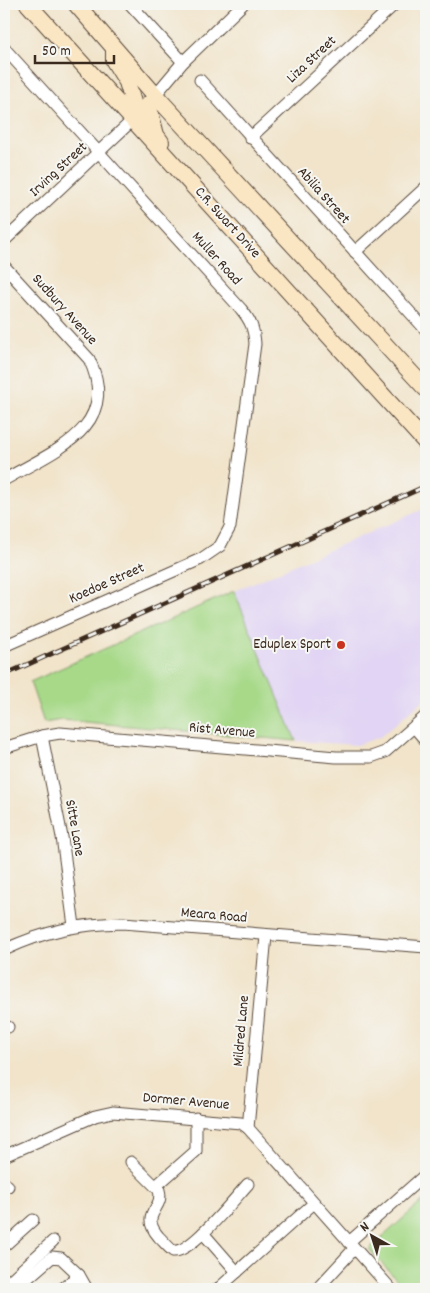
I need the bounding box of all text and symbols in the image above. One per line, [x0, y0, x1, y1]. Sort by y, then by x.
street label: Liza Street [282, 31, 342, 89]
scale bar [35, 32, 114, 64]
text: 50 m [42, 41, 71, 63]
street label: Irving Street [25, 137, 93, 203]
street label: Abilia Street [291, 162, 355, 230]
street label: C.R. Swart Drive [189, 182, 266, 264]
street label: Muller Road [186, 227, 246, 291]
street label: Sudbury Avenue [26, 269, 102, 351]
street label: Koedoe Street [66, 557, 149, 610]
place label: Eduplex Sport [253, 634, 331, 656]
marker: Eduplex Sport [335, 639, 347, 651]
street label: Rist Avenue [188, 717, 256, 745]
street label: Sitte Lane [58, 798, 90, 858]
street label: Meara Road [180, 902, 248, 930]
street label: Mildred Lane [228, 994, 256, 1068]
street label: Dormer Avenue [142, 1087, 231, 1117]
north arrow [348, 1210, 398, 1260]
text: N [356, 1217, 374, 1237]

